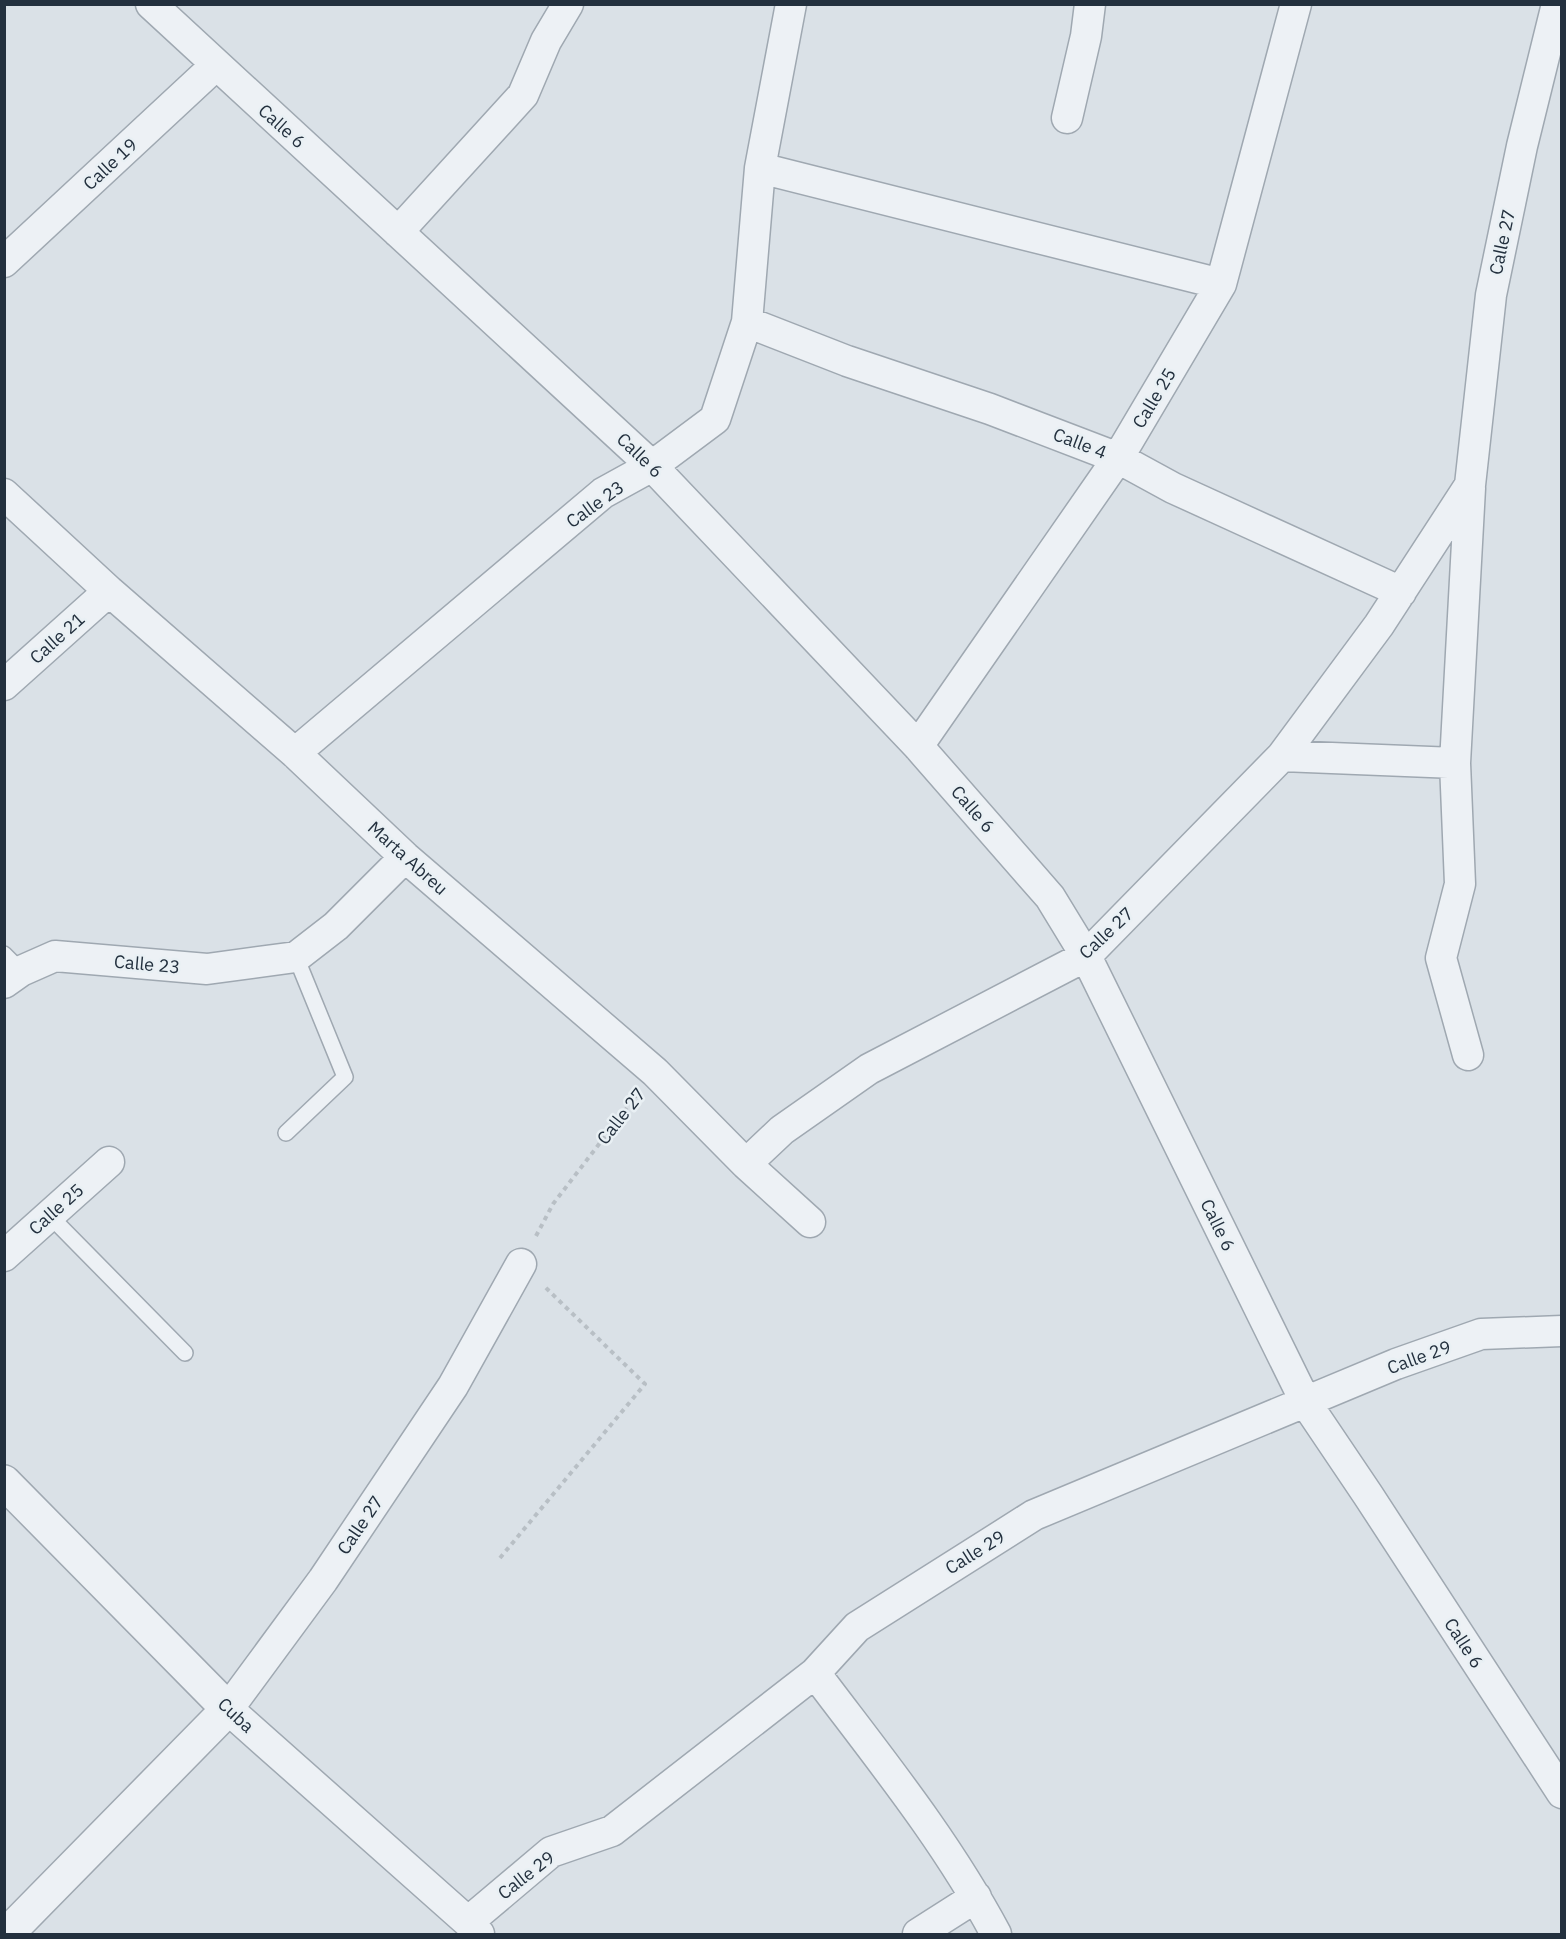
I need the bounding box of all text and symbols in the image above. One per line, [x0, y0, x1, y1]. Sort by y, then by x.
street label: Calle 6 [254, 99, 310, 153]
street label: Calle 19 [78, 133, 142, 195]
street label: Calle 27 [1484, 207, 1520, 277]
street label: Calle 25 [1127, 364, 1181, 432]
street label: Calle 4 [1050, 422, 1110, 464]
street label: Calle 6 [612, 427, 668, 483]
street label: Calle 23 [561, 475, 629, 533]
street label: Calle 21 [25, 607, 89, 669]
street label: Calle 6 [946, 781, 1000, 837]
street label: Marta Abreu [363, 816, 453, 900]
street label: Calle 27 [1074, 902, 1138, 964]
street label: Calle 23 [113, 950, 181, 978]
street label: Calle 27 [592, 1083, 650, 1149]
street label: Calle 25 [24, 1178, 88, 1240]
street label: Calle 6 [1196, 1195, 1240, 1255]
street label: Calle 29 [1384, 1335, 1454, 1379]
street label: Calle 27 [332, 1491, 388, 1559]
street label: Calle 29 [941, 1525, 1009, 1579]
street label: Calle 6 [1439, 1613, 1489, 1673]
street label: Cuba [213, 1692, 259, 1738]
street label: Calle 29 [493, 1846, 559, 1904]

